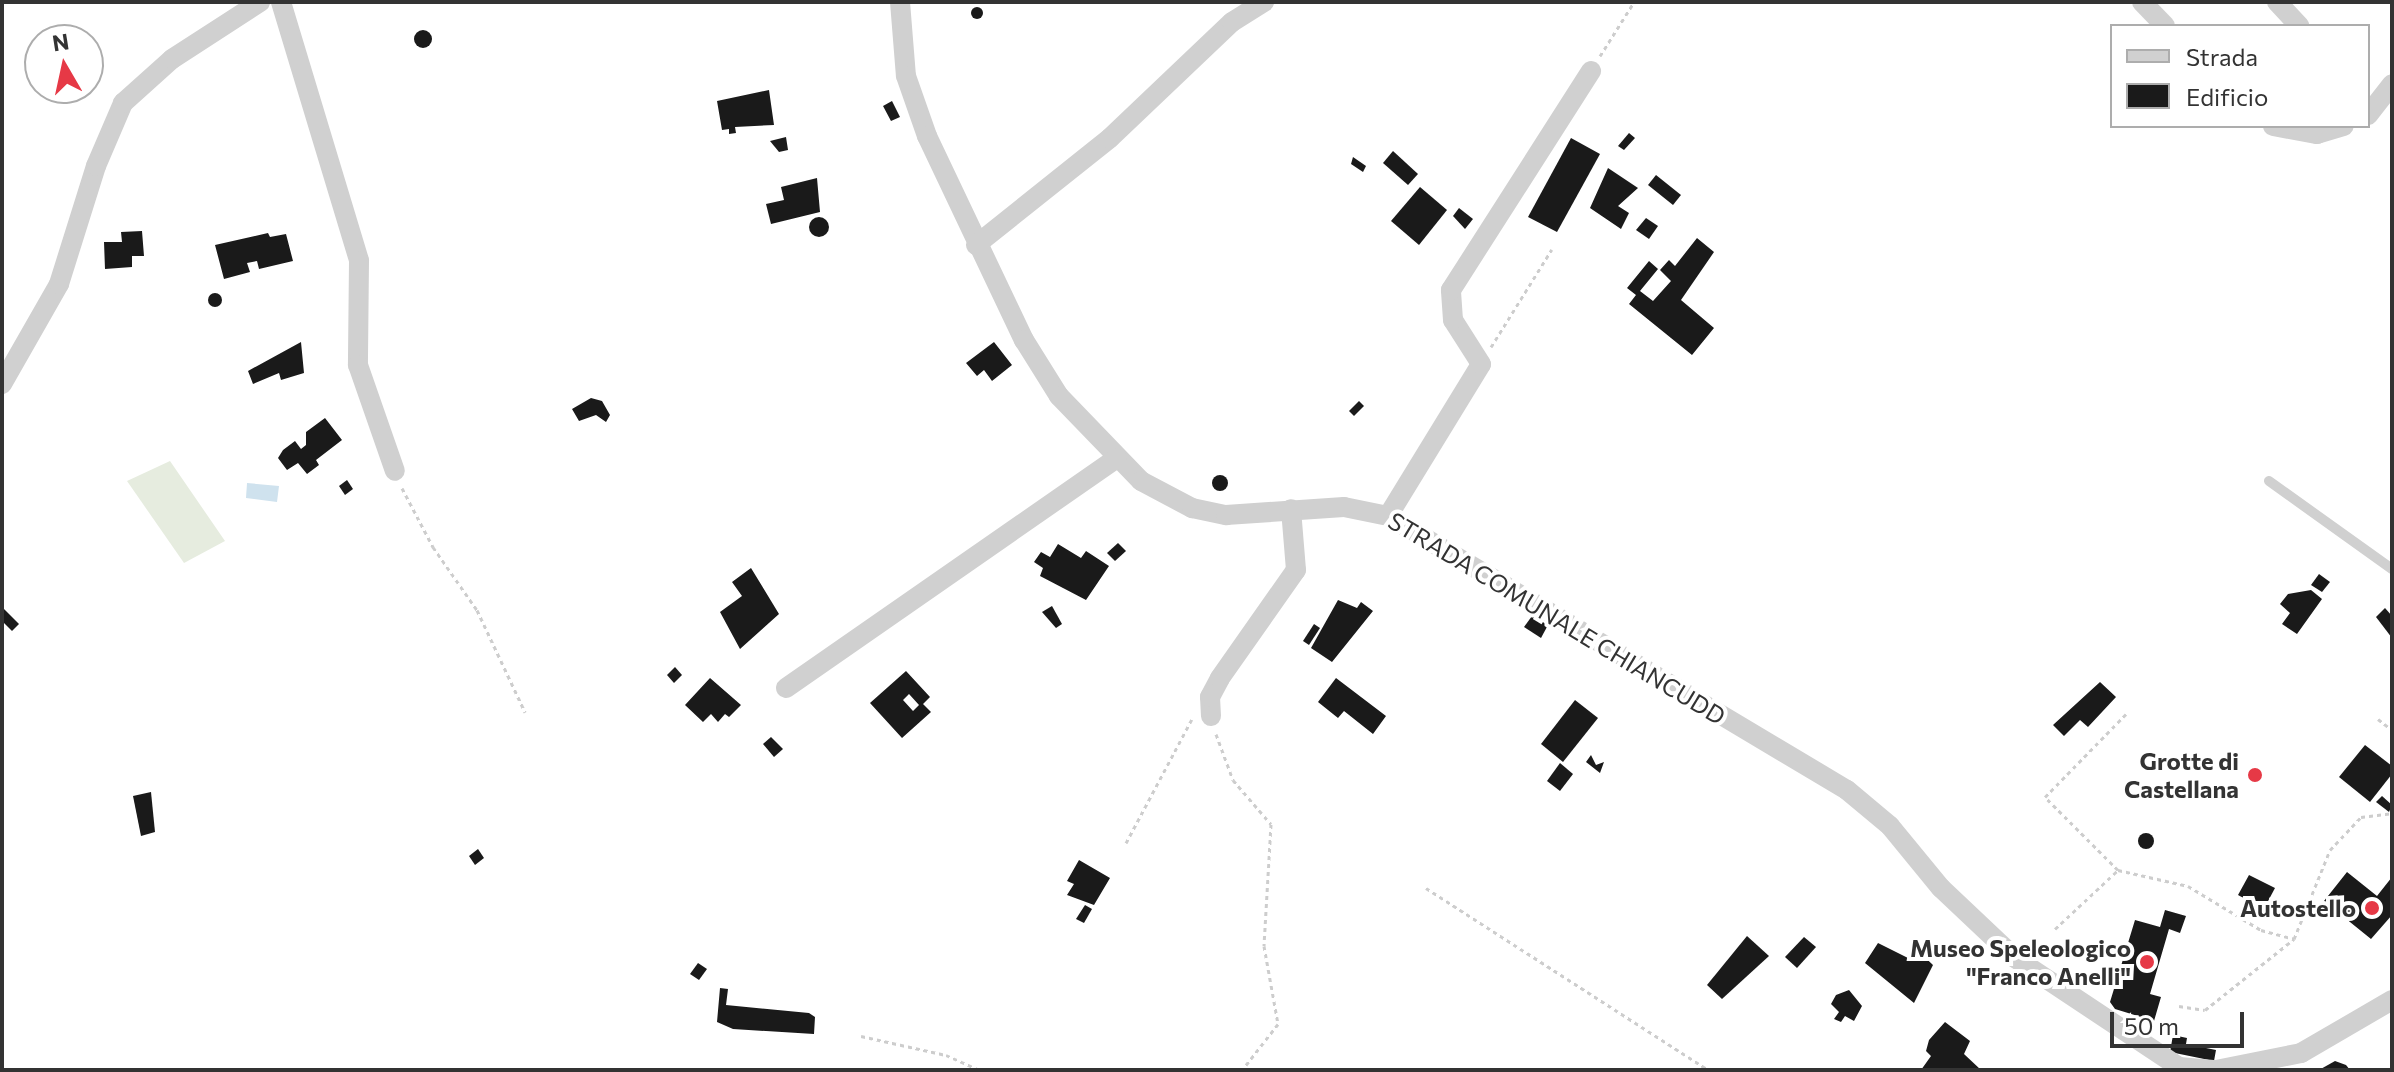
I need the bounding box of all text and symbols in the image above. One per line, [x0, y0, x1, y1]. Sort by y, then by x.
north arrow [24, 24, 104, 104]
legend [2110, 24, 2370, 128]
text: N [50, 27, 71, 56]
text: Strada [2186, 42, 2258, 71]
text: Edificio [2186, 82, 2268, 111]
street label: STRADA COMUNALE CHIANCUDD [1383, 506, 1731, 730]
place label: Grotte di Castellana [2124, 747, 2239, 803]
marker: Grotte di Castellana [2246, 766, 2264, 784]
place label: Autostello [2240, 894, 2356, 922]
marker: Autostello [2363, 899, 2381, 917]
place label: Museo Speleologico "Franco Anelli" [1910, 934, 2131, 990]
marker: Museo Speleologico "Franco Anelli" [2138, 953, 2156, 971]
scale bar [2114, 996, 2248, 1046]
text: 50 m [2124, 1011, 2179, 1040]

